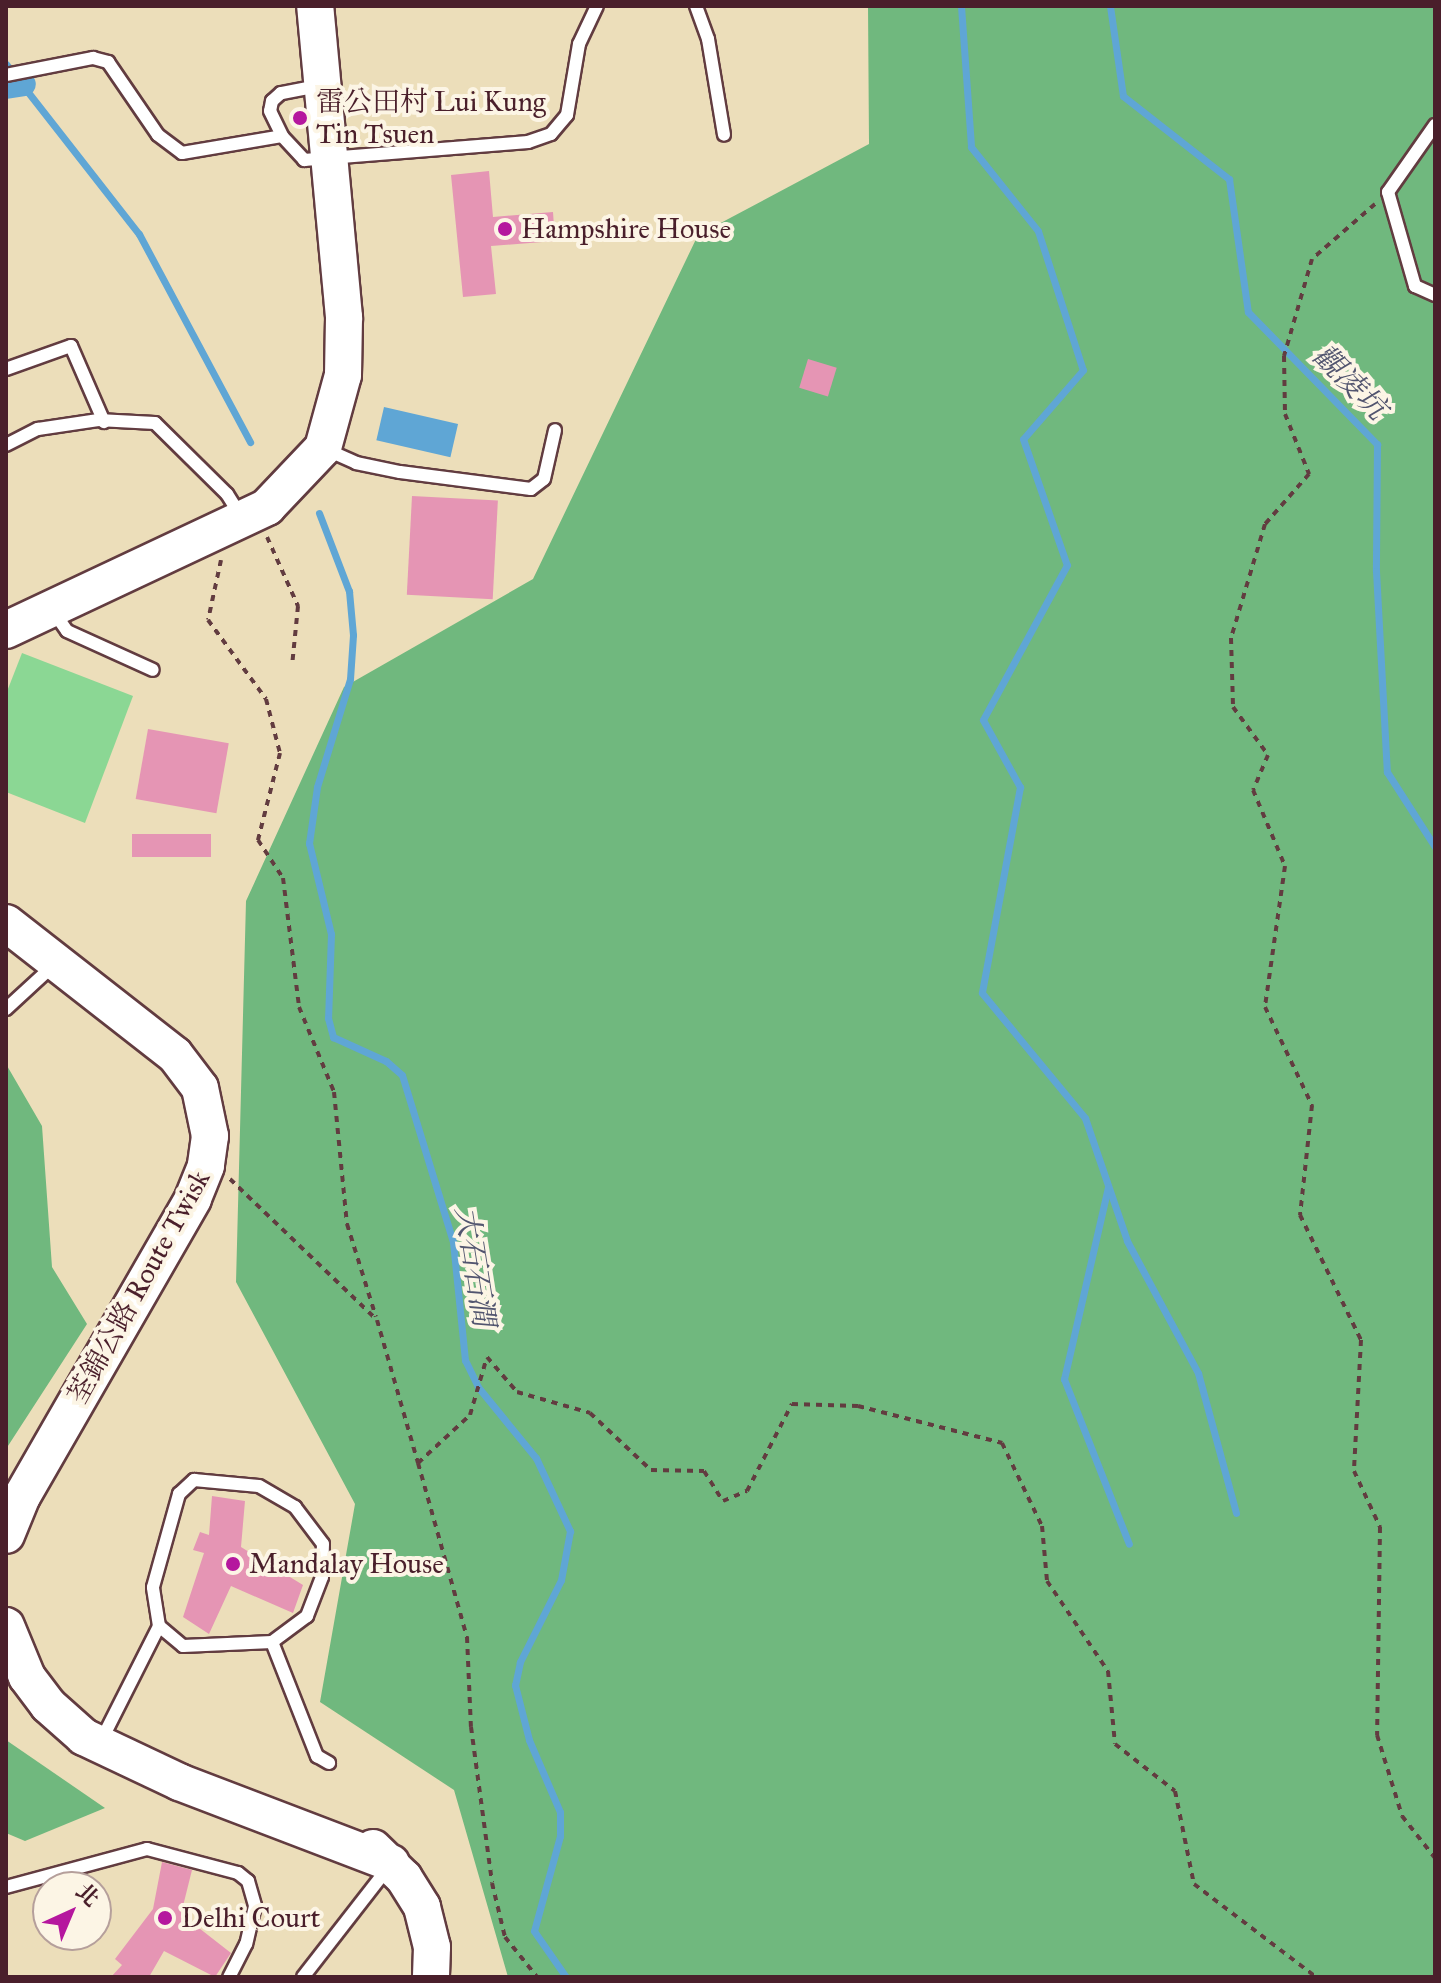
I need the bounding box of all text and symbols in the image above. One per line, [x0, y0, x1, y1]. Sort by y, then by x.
place label: 雷公田村 Lui Kung Tin Tsuen [316, 85, 546, 151]
marker: 雷公田村 Lui Kung Tin Tsuen [291, 109, 309, 127]
place label: Hampshire House [521, 212, 731, 246]
marker: Hampshire House [496, 220, 514, 238]
water label: 觀凌坑 [1305, 337, 1395, 427]
street label: 荃錦公路 Route Twisk [61, 1164, 217, 1410]
water label: 大石石澗 [448, 1204, 502, 1328]
place label: Mandalay House [249, 1547, 444, 1581]
marker: Mandalay House [224, 1555, 242, 1573]
north arrow [32, 1871, 112, 1951]
text: 北 [70, 1877, 105, 1912]
place label: Delhi Court [181, 1901, 320, 1935]
marker: Delhi Court [156, 1909, 174, 1927]

